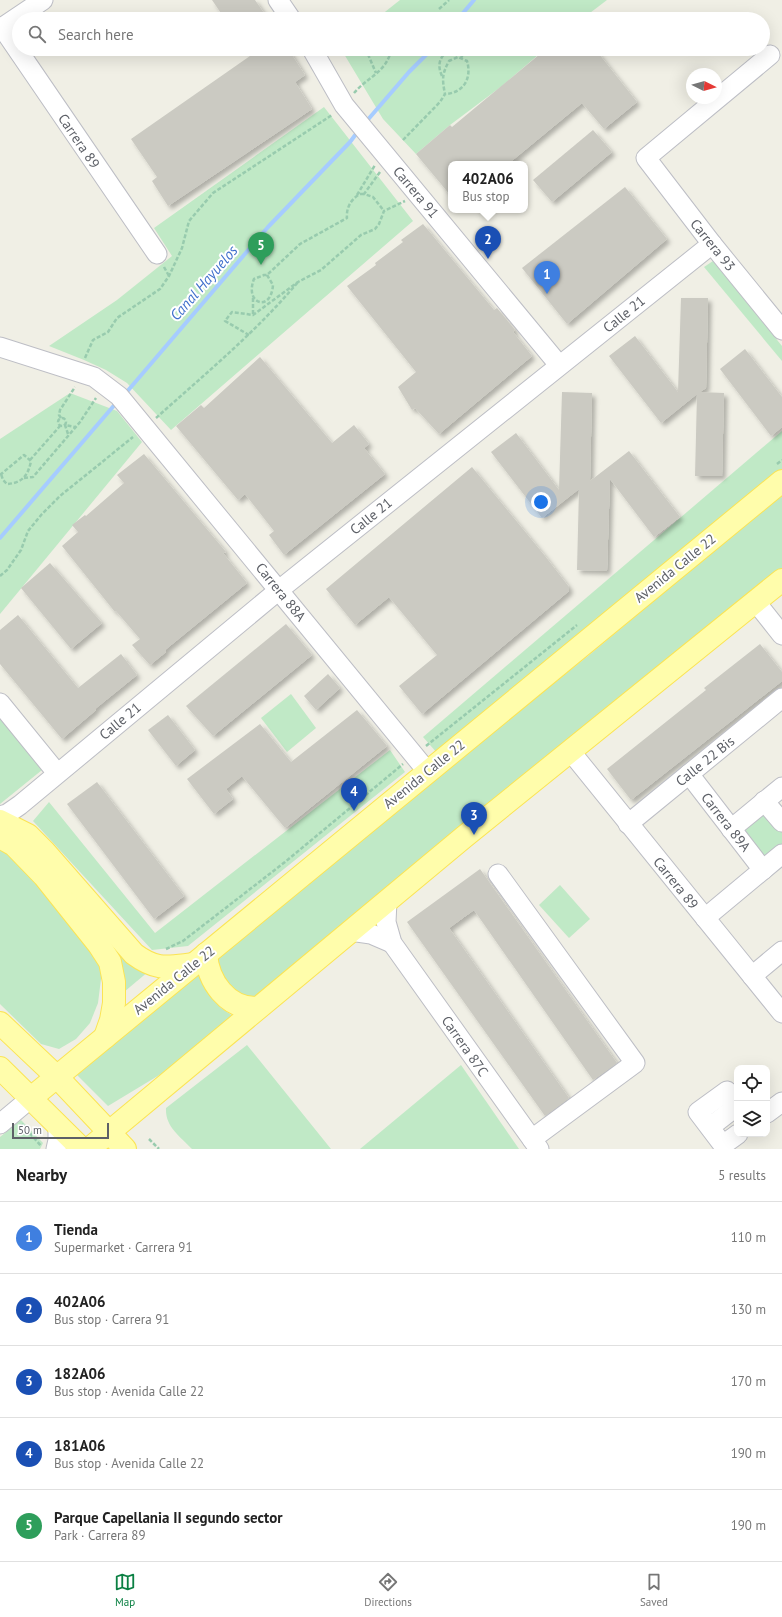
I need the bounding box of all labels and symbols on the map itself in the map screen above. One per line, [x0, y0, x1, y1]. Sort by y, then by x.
north arrow [686, 68, 722, 104]
street label: Carrera 89 [54, 110, 104, 172]
street label: Carrera 91 [389, 162, 443, 222]
street label: Carrera 93 [686, 215, 740, 275]
pin: 2 [475, 226, 501, 259]
pin: 5 [248, 232, 274, 265]
water label: Canal Hayuelos [166, 241, 242, 324]
pin: 1 [534, 261, 560, 294]
street label: Calle 21 [599, 292, 649, 336]
your location [531, 492, 551, 512]
street label: Calle 21 [346, 494, 396, 538]
street label: Avenida Calle 22 [630, 530, 720, 606]
street label: Carrera 88A [252, 559, 311, 626]
street label: Calle 21 [95, 698, 145, 744]
street label: Calle 22 Bis [672, 732, 738, 790]
street label: Avenida Calle 22 [379, 736, 469, 812]
pin: 4 [341, 778, 367, 811]
street label: Carrera 89A [697, 789, 755, 856]
pin: 3 [461, 802, 487, 835]
street label: Carrera 89 [649, 853, 703, 913]
street label: Avenida Calle 22 [129, 942, 219, 1018]
street label: Carrera 87C [438, 1012, 492, 1080]
scale bar [12, 1121, 109, 1140]

